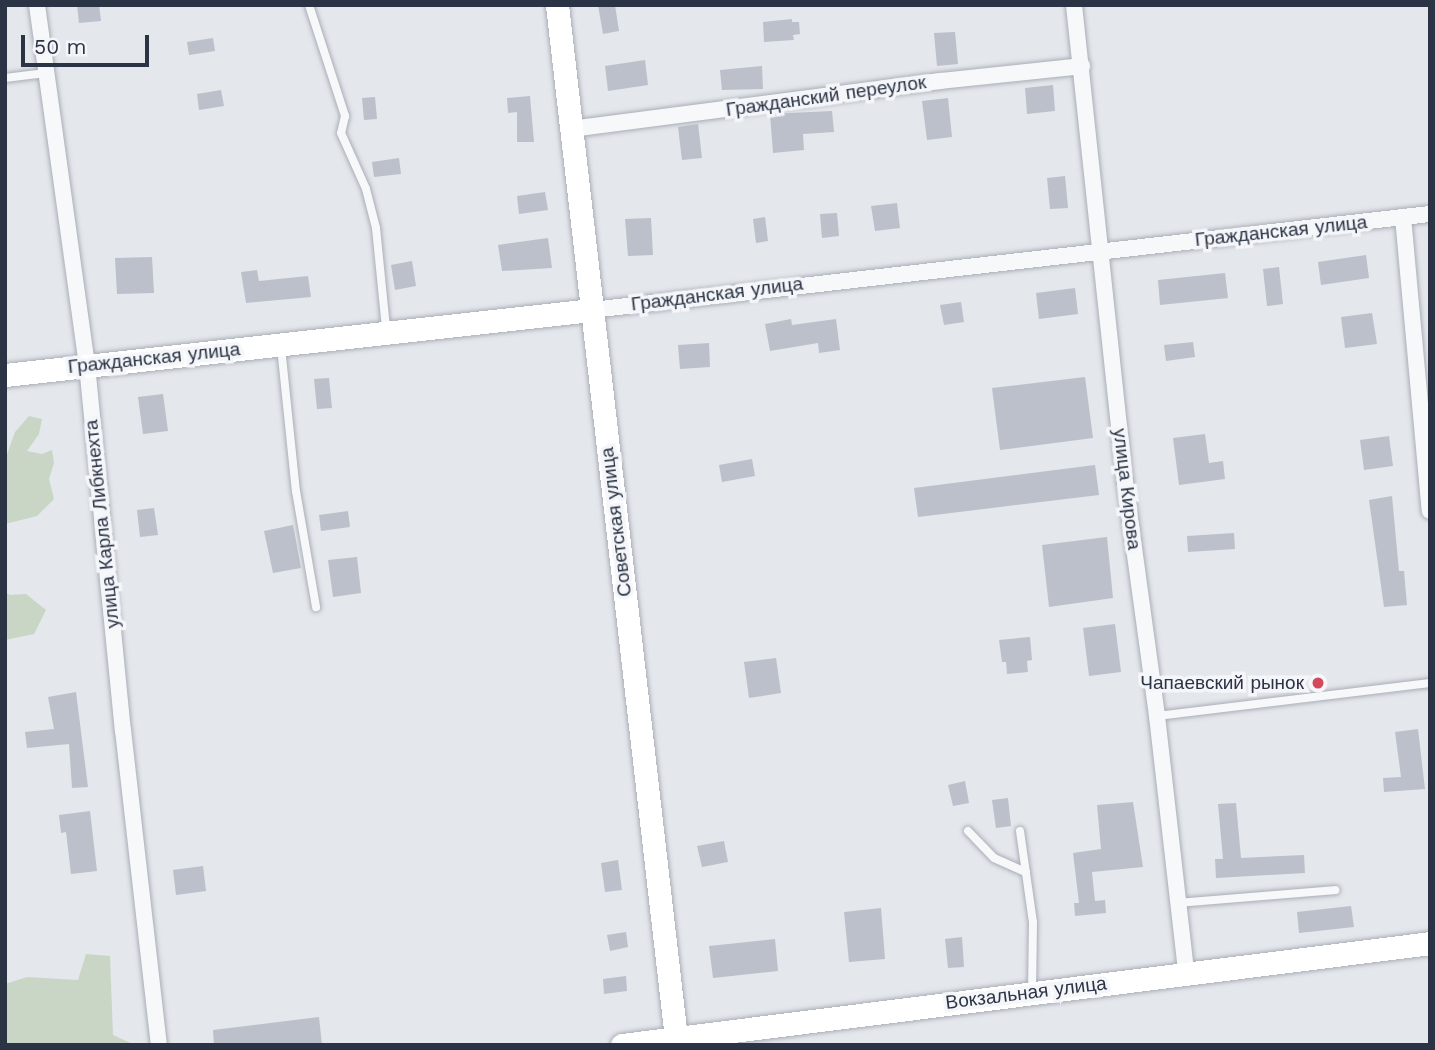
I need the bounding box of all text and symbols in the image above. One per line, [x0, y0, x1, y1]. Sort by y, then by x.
scale bar [24, 21, 152, 65]
text: 50 m [34, 34, 86, 59]
street label: Гражданский переулок [725, 71, 927, 121]
street label: Гражданская улица [1194, 211, 1368, 251]
street label: Гражданская улица [630, 272, 804, 316]
street label: Гражданская улица [67, 338, 241, 378]
street label: улица Карла Либкнехта [80, 419, 124, 629]
street label: улица Кирова [1108, 427, 1146, 551]
street label: Советская улица [596, 446, 636, 598]
place label: Чапаевский рынок [1140, 672, 1304, 694]
marker: Чапаевский рынок [1310, 675, 1326, 691]
street label: Вокзальная улица [944, 972, 1108, 1014]

